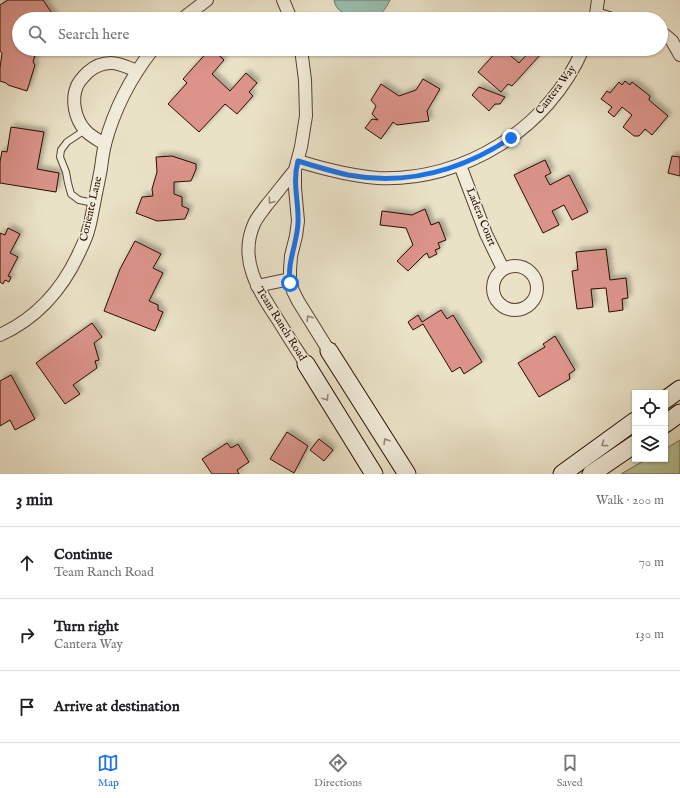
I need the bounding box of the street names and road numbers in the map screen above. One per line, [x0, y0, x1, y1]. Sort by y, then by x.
street label: Cantera Way [533, 62, 579, 118]
street label: Coriente Lane [77, 175, 105, 243]
street label: Ladera Court [463, 186, 499, 249]
street label: Team Ranch Road [253, 284, 309, 364]

